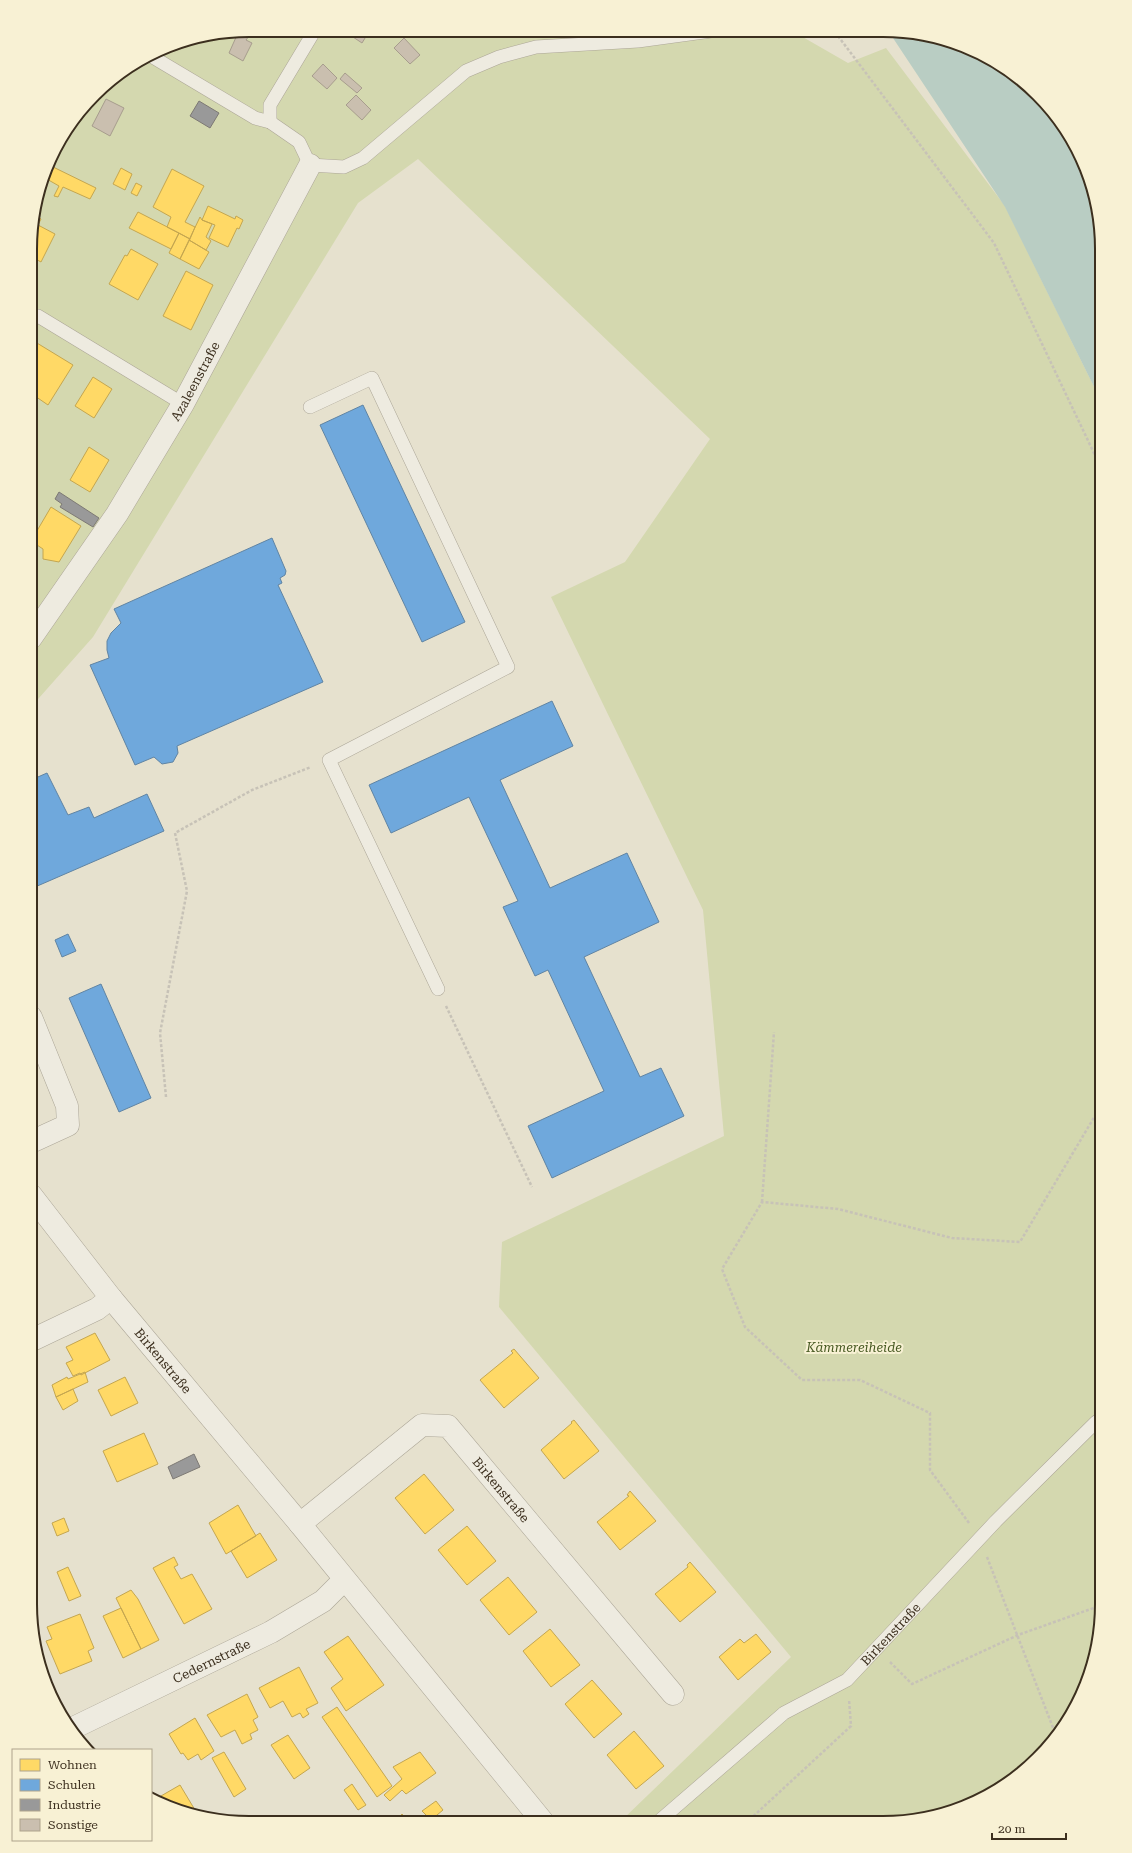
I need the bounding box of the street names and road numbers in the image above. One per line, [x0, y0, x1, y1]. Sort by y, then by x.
street label: Azaleenstraße [168, 339, 223, 424]
street label: Birkenstraße [131, 1325, 194, 1396]
street label: Birkenstraße [469, 1454, 532, 1525]
street label: Birkenstraße [858, 1600, 924, 1669]
street label: Cedernstraße [170, 1636, 253, 1687]

